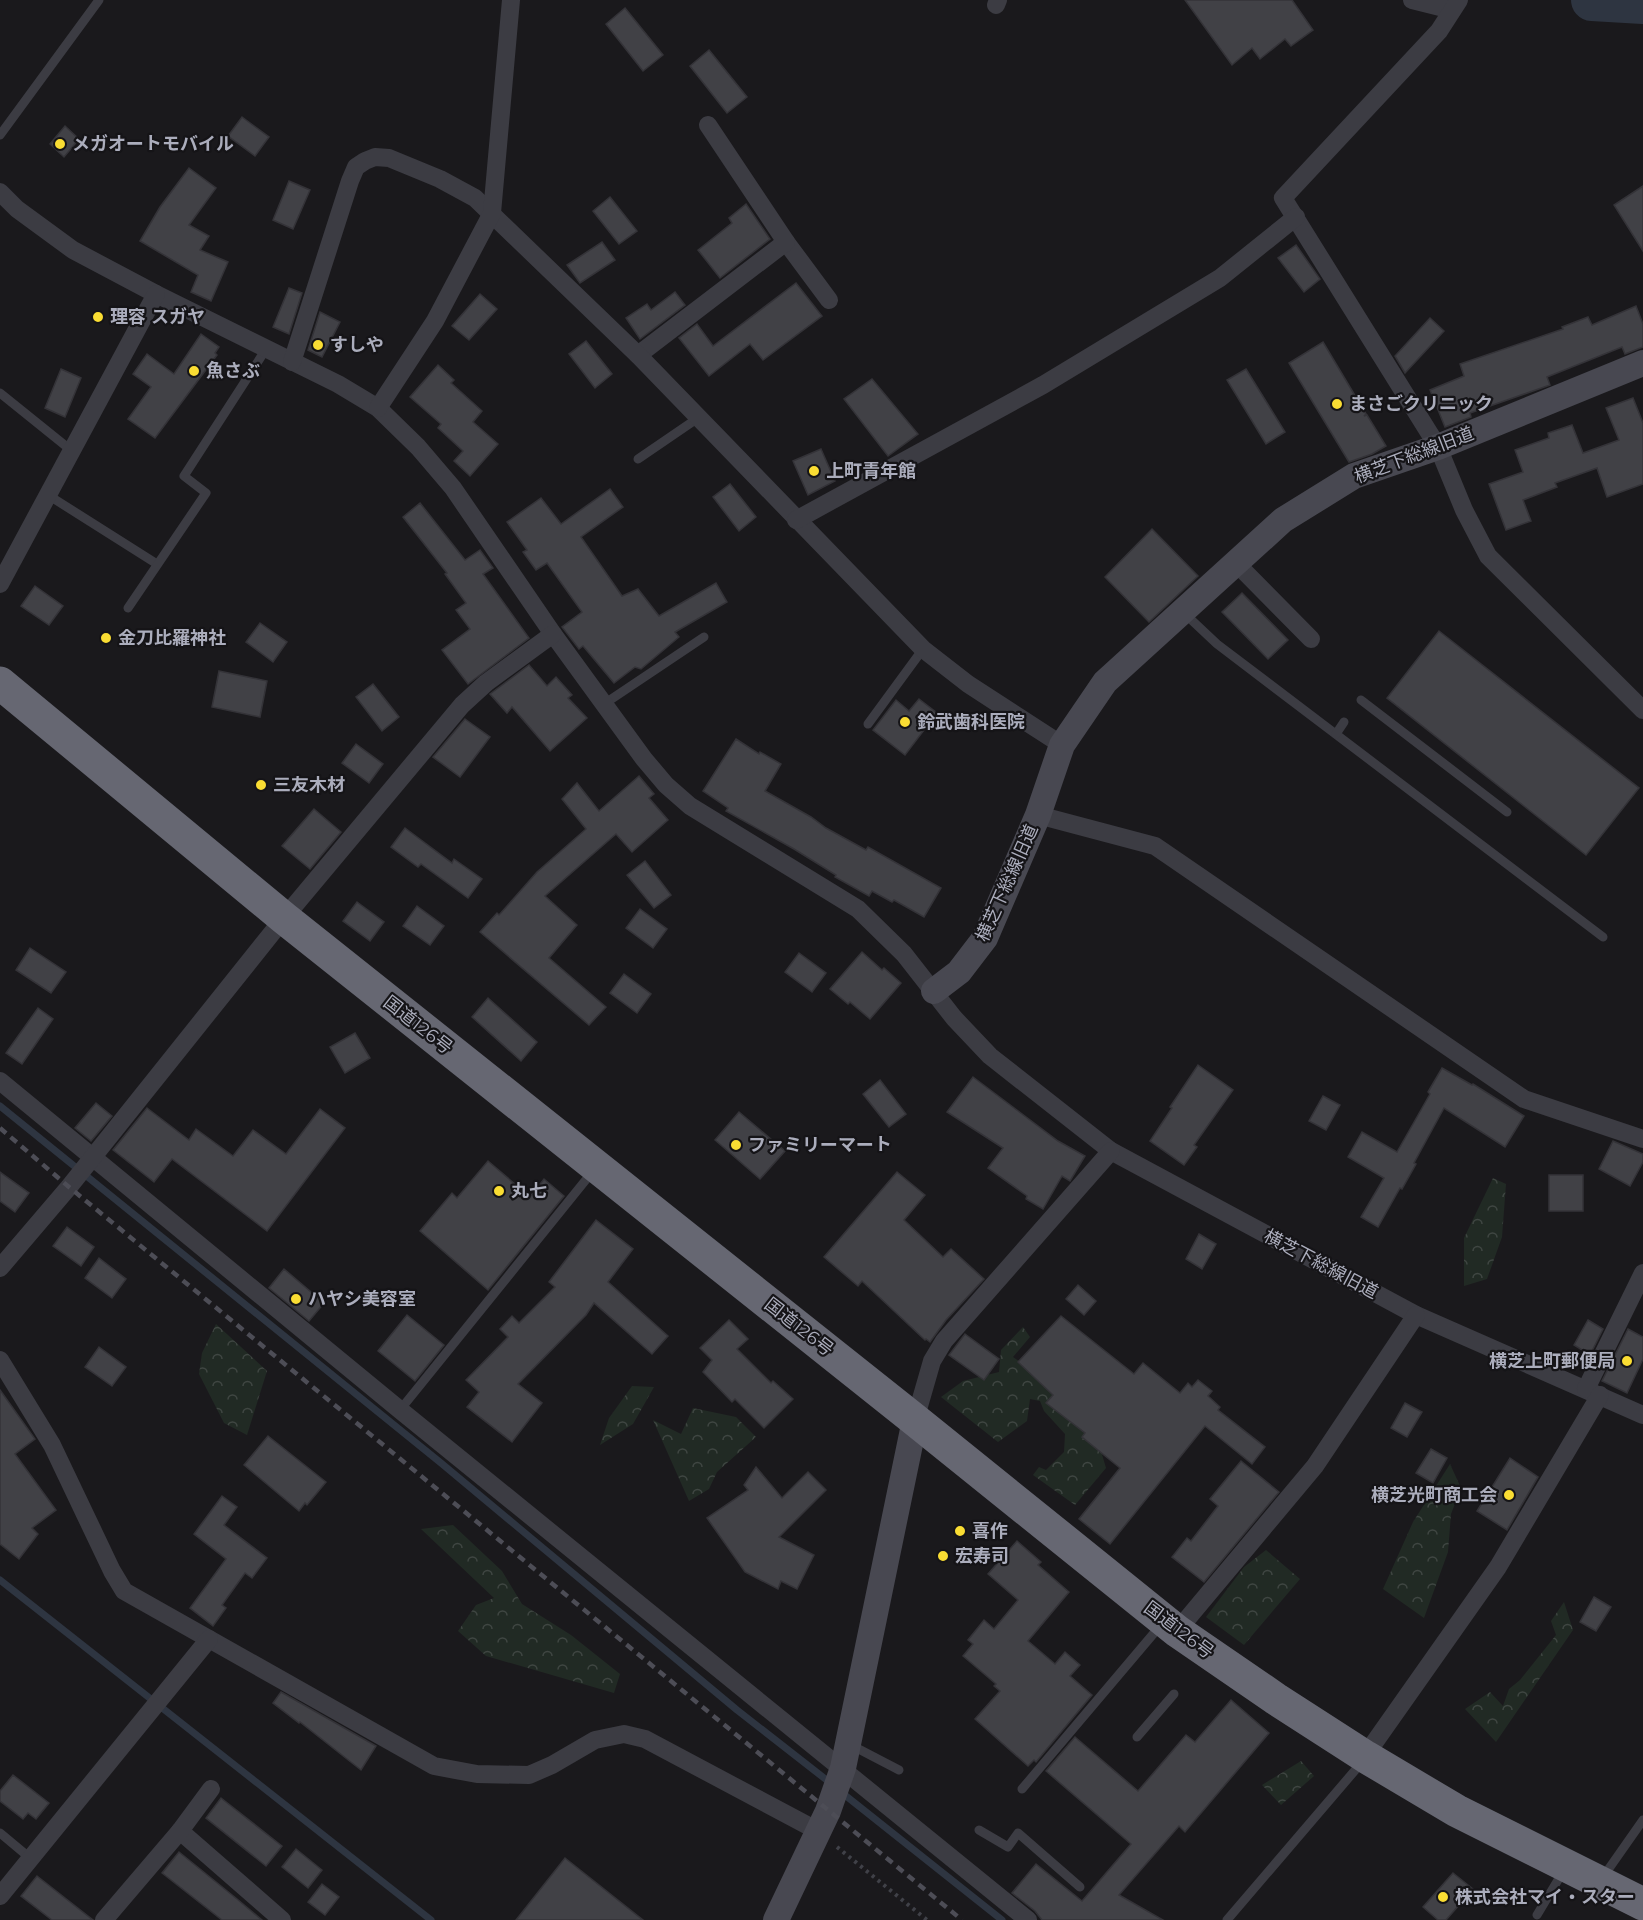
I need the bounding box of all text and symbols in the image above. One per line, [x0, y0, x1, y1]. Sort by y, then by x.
place label: メガオートモバイル [72, 133, 234, 155]
marker: メガオートモバイル [53, 137, 67, 151]
place label: 理容 スガヤ [110, 306, 205, 328]
marker: 理容 スガヤ [91, 310, 105, 324]
place label: すしや [330, 334, 384, 356]
marker: すしや [311, 338, 325, 352]
place label: 魚さぶ [206, 360, 260, 382]
marker: 魚さぶ [187, 364, 201, 378]
place label: まさごクリニック [1349, 393, 1493, 415]
marker: まさごクリニック [1330, 397, 1344, 411]
street label: 横芝下総線旧道 [1351, 422, 1477, 488]
place label: 上町青年館 [826, 460, 916, 482]
marker: 上町青年館 [807, 464, 821, 478]
place label: 金刀比羅神社 [118, 627, 226, 649]
marker: 金刀比羅神社 [99, 631, 113, 645]
place label: 鈴武歯科医院 [917, 711, 1025, 733]
marker: 鈴武歯科医院 [898, 715, 912, 729]
place label: 三友木材 [273, 774, 345, 796]
marker: 三友木材 [254, 778, 268, 792]
street label: 横芝下総線旧道 [971, 821, 1043, 945]
street label: 国道126号 [379, 991, 457, 1059]
place label: ファミリーマート [748, 1134, 892, 1156]
marker: ファミリーマート [729, 1138, 743, 1152]
place label: 丸七 [511, 1180, 547, 1202]
marker: 丸七 [492, 1184, 506, 1198]
street label: 横芝下総線旧道 [1260, 1225, 1382, 1303]
place label: ハヤシ美容室 [308, 1288, 416, 1310]
marker: ハヤシ美容室 [289, 1292, 303, 1306]
street label: 国道126号 [760, 1293, 838, 1361]
place label: 横芝上町郵便局 [1489, 1350, 1615, 1372]
marker: 横芝上町郵便局 [1620, 1354, 1634, 1368]
place label: 横芝光町商工会 [1371, 1484, 1497, 1506]
marker: 横芝光町商工会 [1502, 1488, 1516, 1502]
place label: 喜作 [972, 1520, 1008, 1542]
marker: 喜作 [953, 1524, 967, 1538]
place label: 宏寿司 [955, 1545, 1009, 1567]
marker: 宏寿司 [936, 1549, 950, 1563]
street label: 国道126号 [1140, 1597, 1218, 1663]
place label: 株式会社マイ・スター [1455, 1886, 1635, 1908]
marker: 株式会社マイ・スター [1436, 1890, 1450, 1904]

